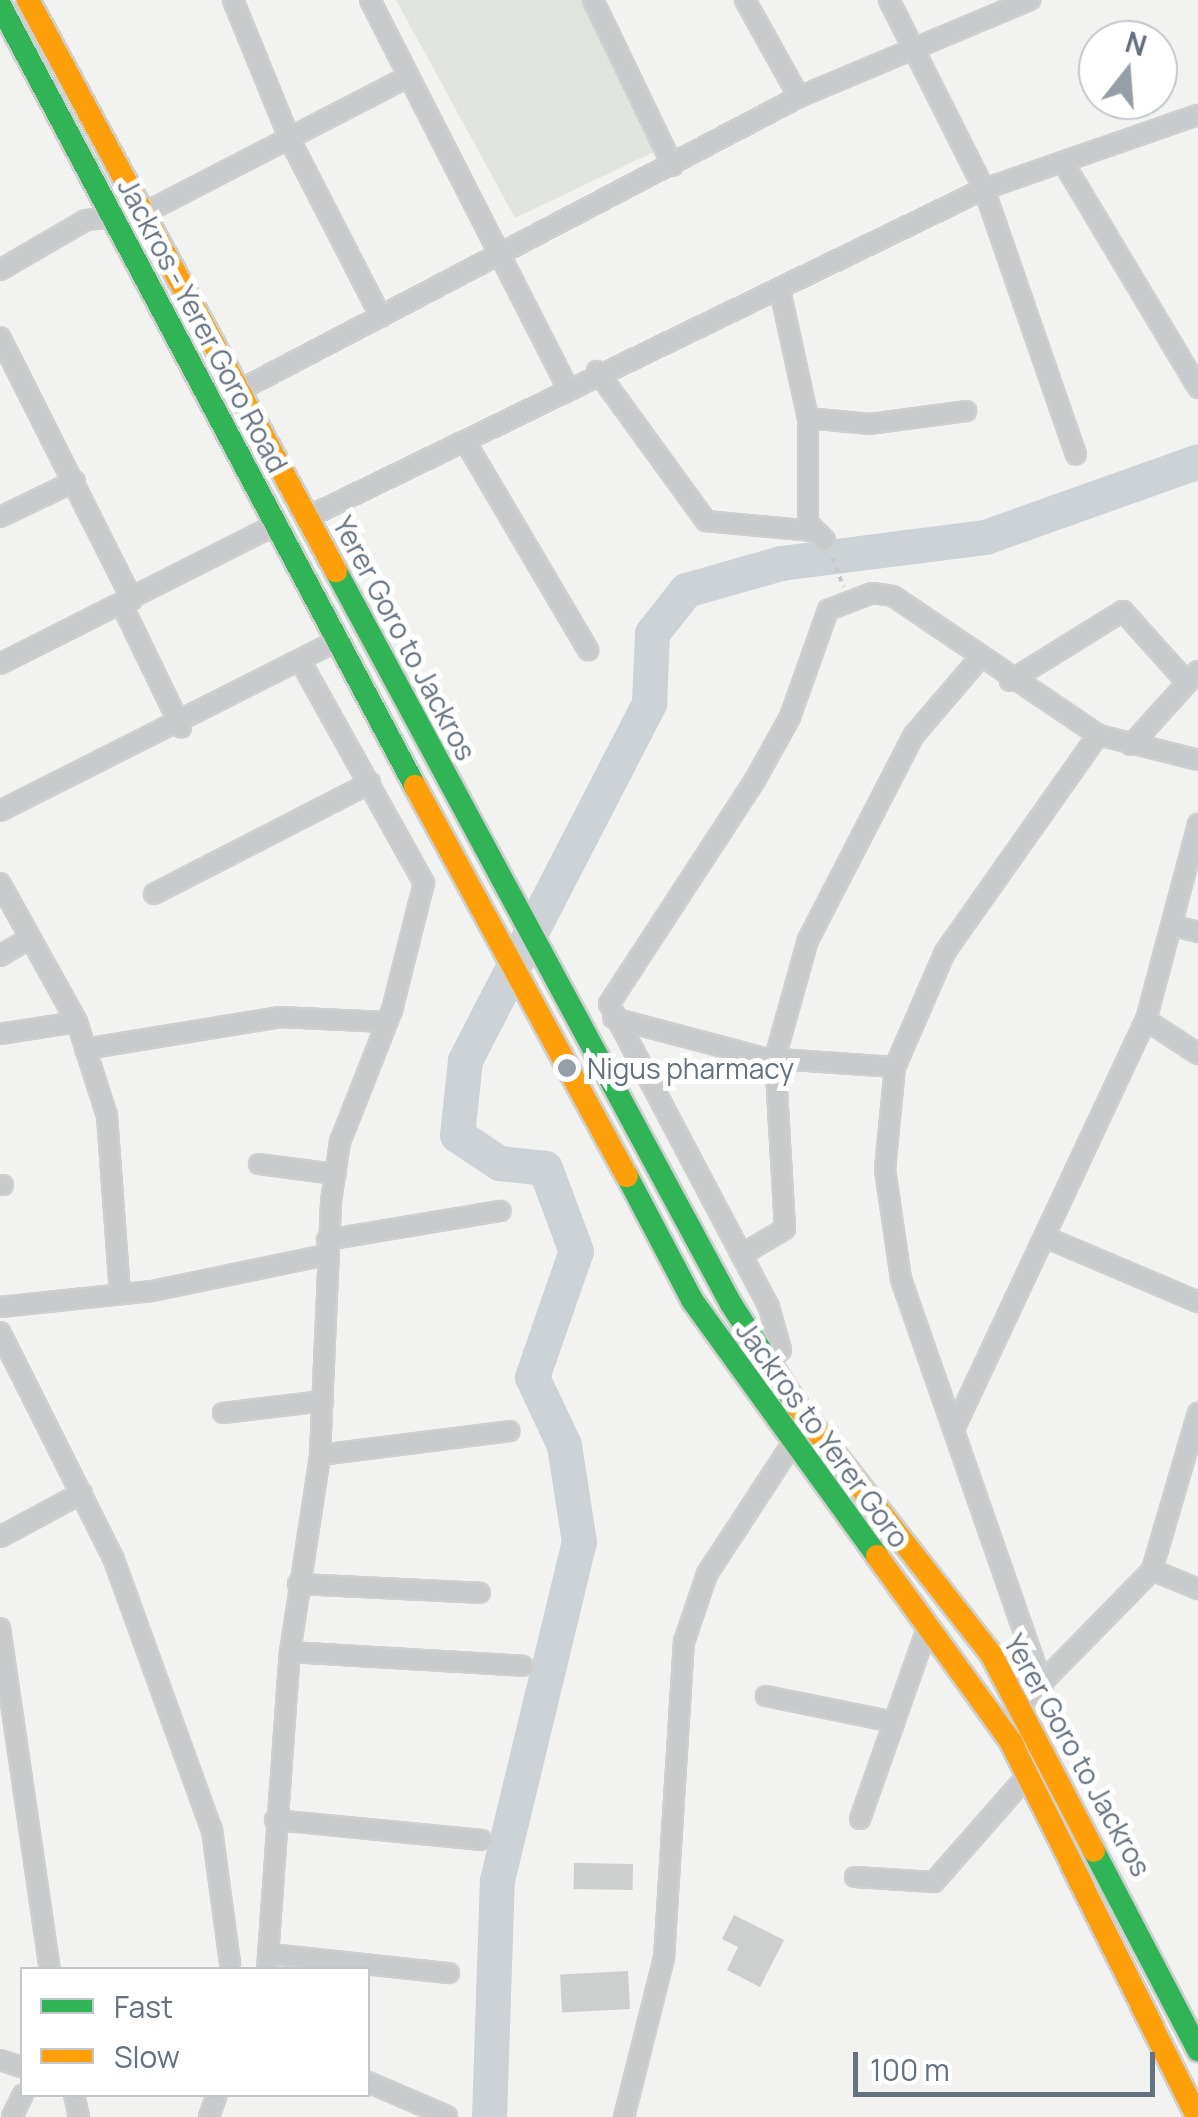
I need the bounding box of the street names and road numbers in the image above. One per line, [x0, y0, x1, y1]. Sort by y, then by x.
street label: Jackros - Yerer Goro Road [111, 172, 295, 478]
street label: Yerer Goro to Jackros [326, 510, 484, 766]
street label: Jackros to Yerer Goro [730, 1314, 916, 1554]
street label: Yerer Goro to Jackros [997, 1628, 1159, 1882]

